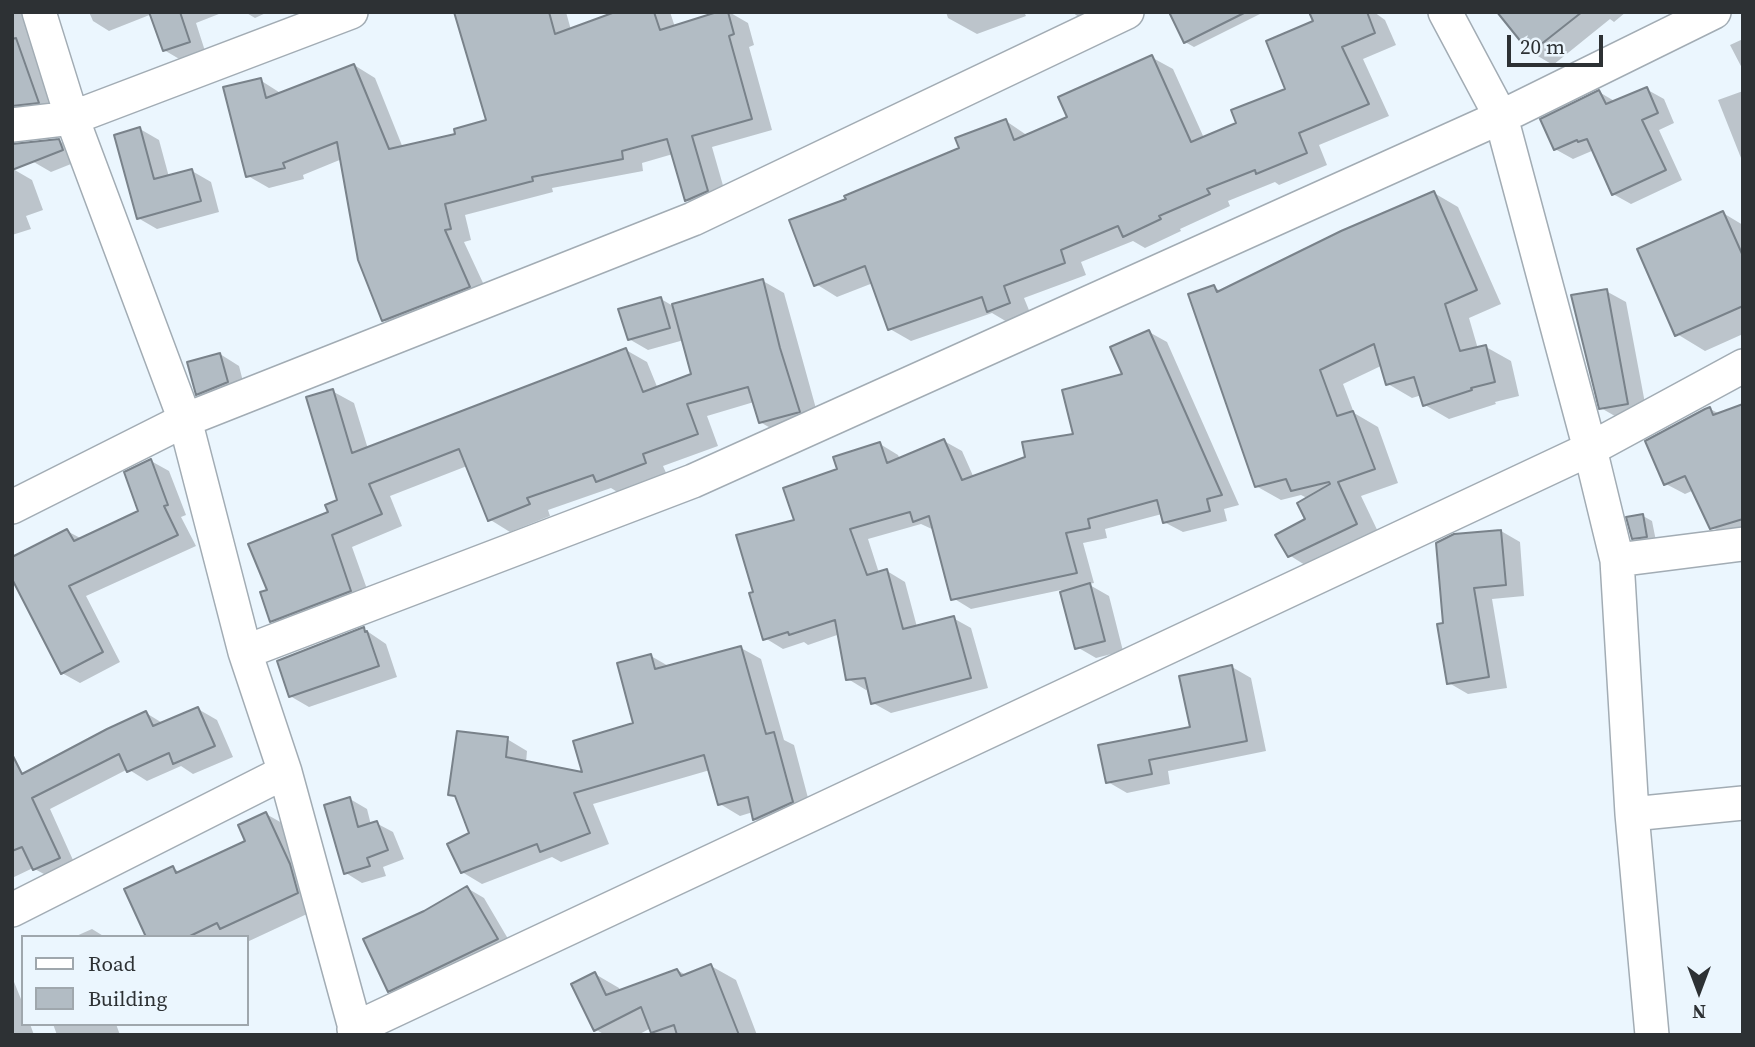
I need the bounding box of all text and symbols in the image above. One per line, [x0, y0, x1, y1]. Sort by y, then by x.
scale bar [1510, 21, 1606, 65]
text: 20 m [1520, 32, 1565, 61]
legend [21, 935, 248, 1026]
text: Road [88, 949, 136, 978]
north arrow [1664, 956, 1734, 1026]
text: Building [88, 984, 167, 1013]
text: N [1692, 999, 1706, 1025]

